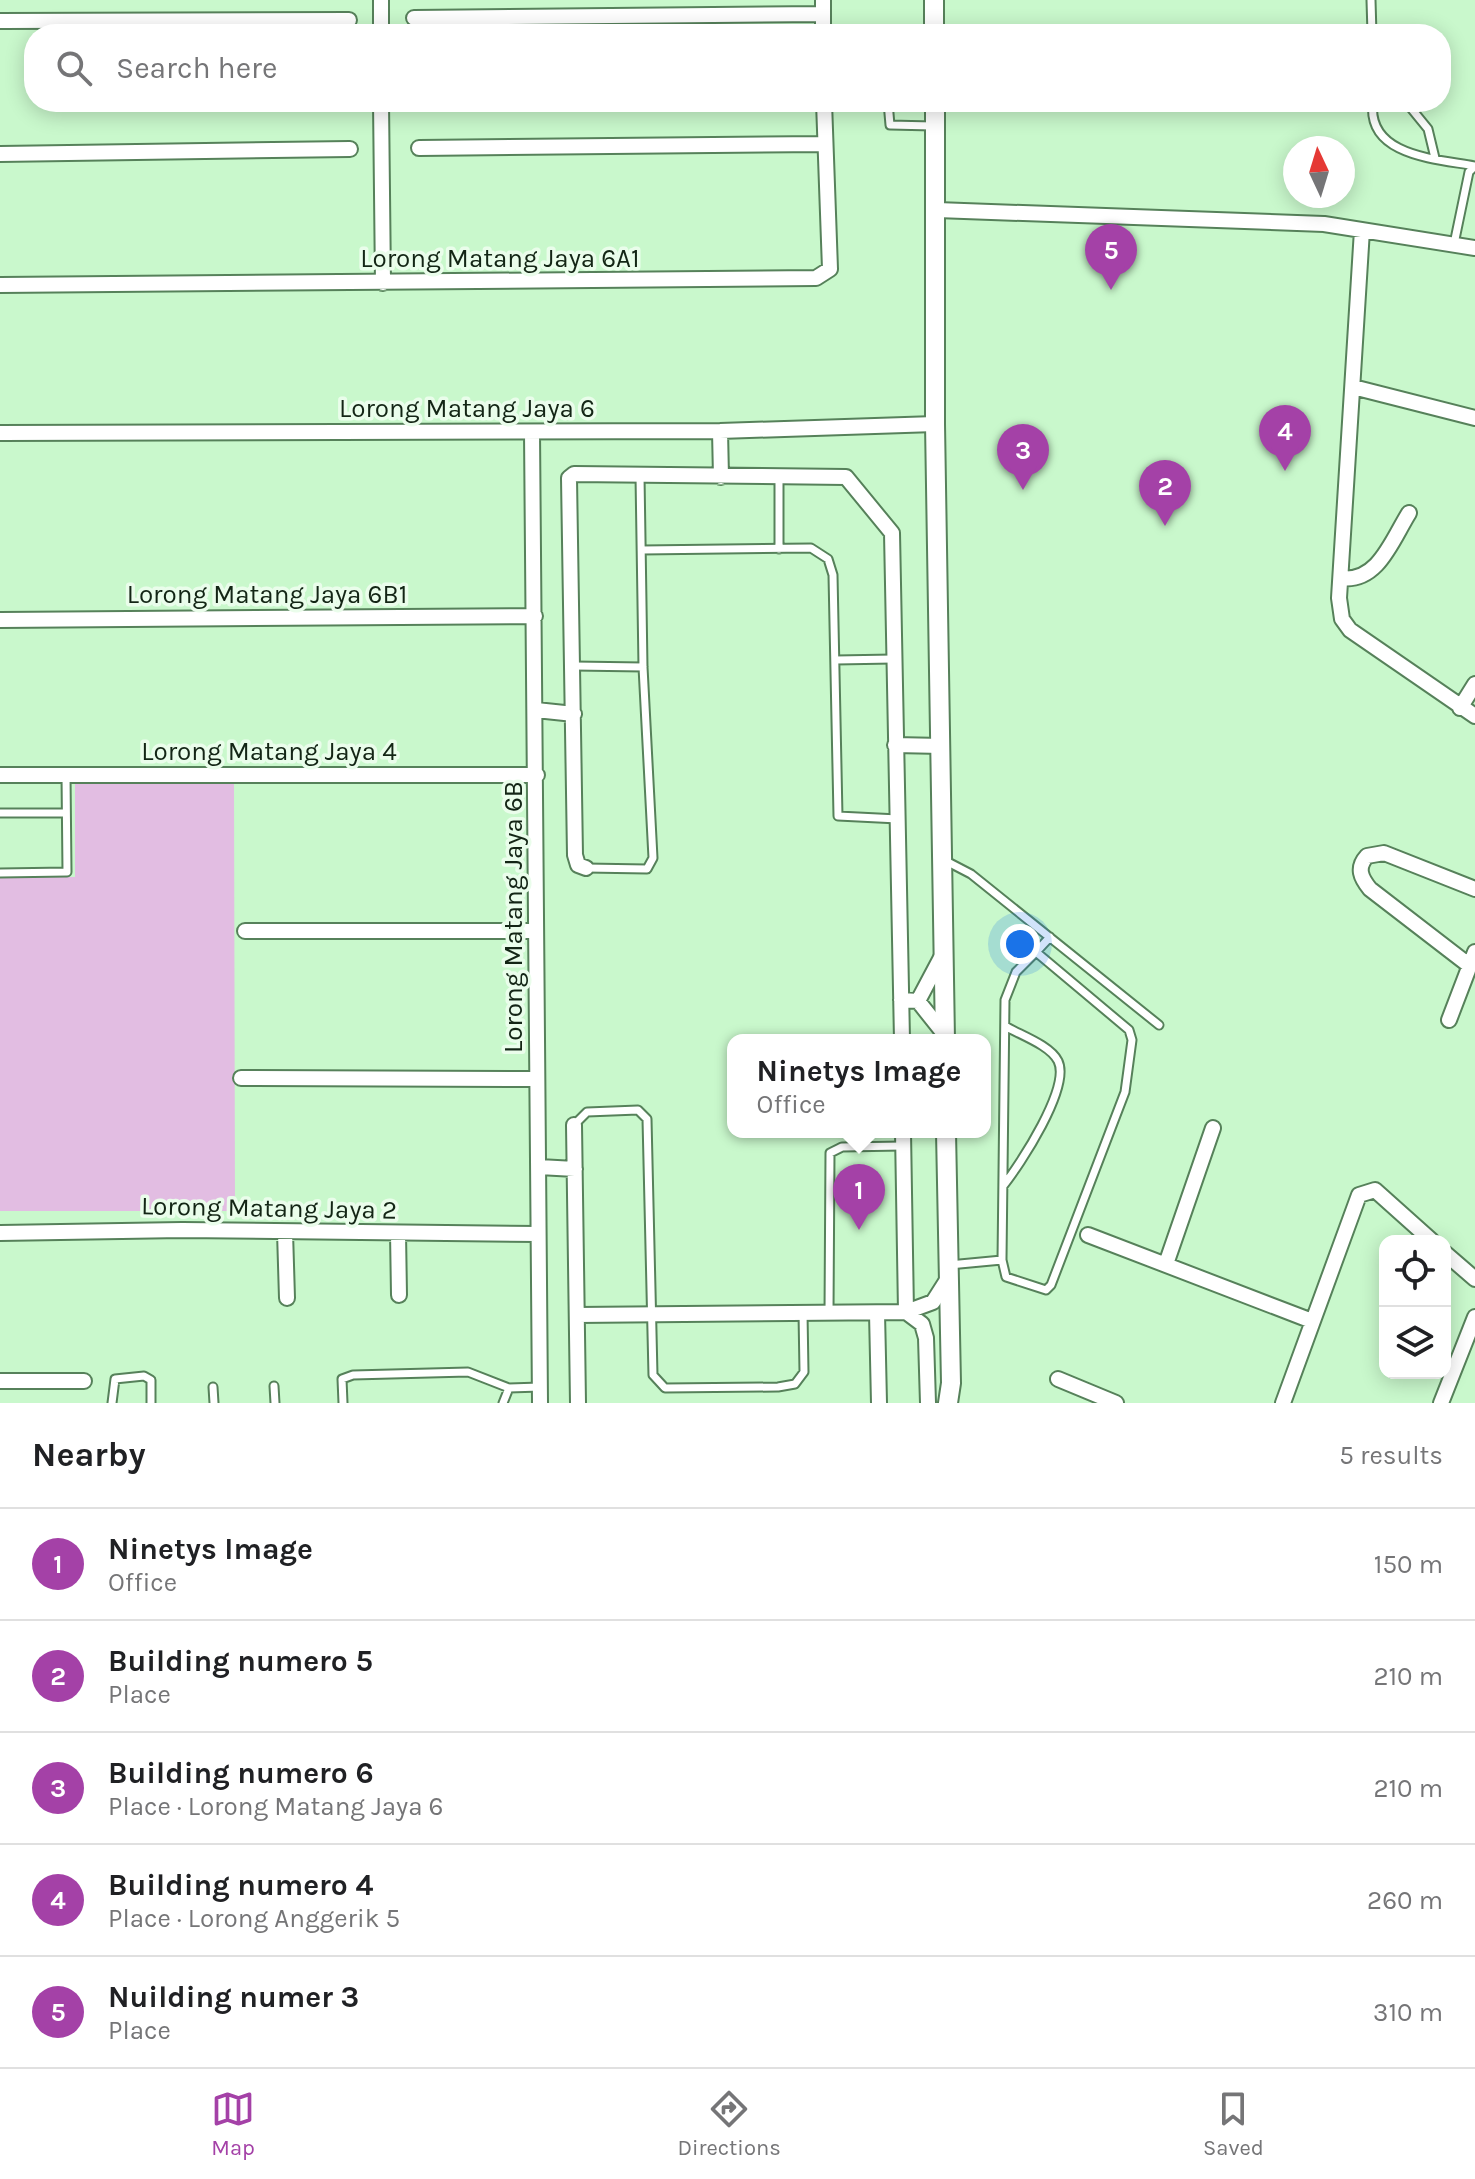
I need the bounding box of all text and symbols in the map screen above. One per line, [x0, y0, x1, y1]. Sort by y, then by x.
search box [24, 24, 1451, 112]
icon: search [52, 46, 96, 90]
text: Search here [116, 50, 277, 86]
north arrow [1283, 136, 1355, 208]
pin: 5 [1085, 224, 1137, 290]
street label: Lorong Matang Jaya 6A1 [360, 243, 640, 274]
street label: Lorong Matang Jaya 6 [339, 393, 595, 424]
pin: 4 [1259, 405, 1311, 471]
pin: 3 [997, 424, 1049, 490]
pin: 2 [1139, 460, 1191, 526]
street label: Lorong Matang Jaya 6B1 [127, 579, 407, 610]
street label: Lorong Matang Jaya 4 [141, 736, 397, 767]
street label: Lorong Matang Jaya 6B [498, 781, 529, 1053]
your location [1000, 924, 1040, 964]
popup [727, 1034, 991, 1138]
text: Ninetys Image [757, 1053, 961, 1089]
text: Office [757, 1089, 826, 1120]
pin: 1 [833, 1164, 885, 1230]
street label: Lorong Matang Jaya 2 [141, 1190, 397, 1226]
map controls [1379, 1235, 1451, 1379]
button: locate [1379, 1235, 1451, 1307]
button: layers [1379, 1307, 1451, 1379]
text: Nearby [32, 1435, 146, 1475]
text: 5 results [1339, 1440, 1443, 1471]
text: Ninetys Image [108, 1531, 313, 1567]
text: 1 [53, 1549, 63, 1580]
text: 150 m [1374, 1549, 1443, 1580]
text: Office [108, 1567, 177, 1598]
text: Building numero 5 [108, 1643, 373, 1679]
text: 2 [50, 1661, 66, 1692]
text: 210 m [1373, 1661, 1443, 1692]
text: Place [108, 1679, 171, 1710]
text: Building numero 6 [108, 1755, 374, 1791]
text: 3 [50, 1773, 66, 1804]
text: 210 m [1373, 1773, 1443, 1804]
text: Place · Lorong Matang Jaya 6 [108, 1791, 444, 1822]
text: Building numero 4 [108, 1867, 373, 1903]
text: 4 [50, 1885, 66, 1916]
text: 260 m [1367, 1885, 1443, 1916]
text: Place · Lorong Anggerik 5 [108, 1903, 400, 1934]
text: Nuilding numer 3 [108, 1979, 359, 2015]
text: 5 [50, 1997, 66, 2028]
text: 310 m [1373, 1997, 1443, 2028]
text: Place [108, 2015, 171, 2046]
tab: Map [211, 2087, 255, 2161]
tab: Directions [677, 2087, 781, 2161]
tab: Saved [1203, 2087, 1264, 2161]

